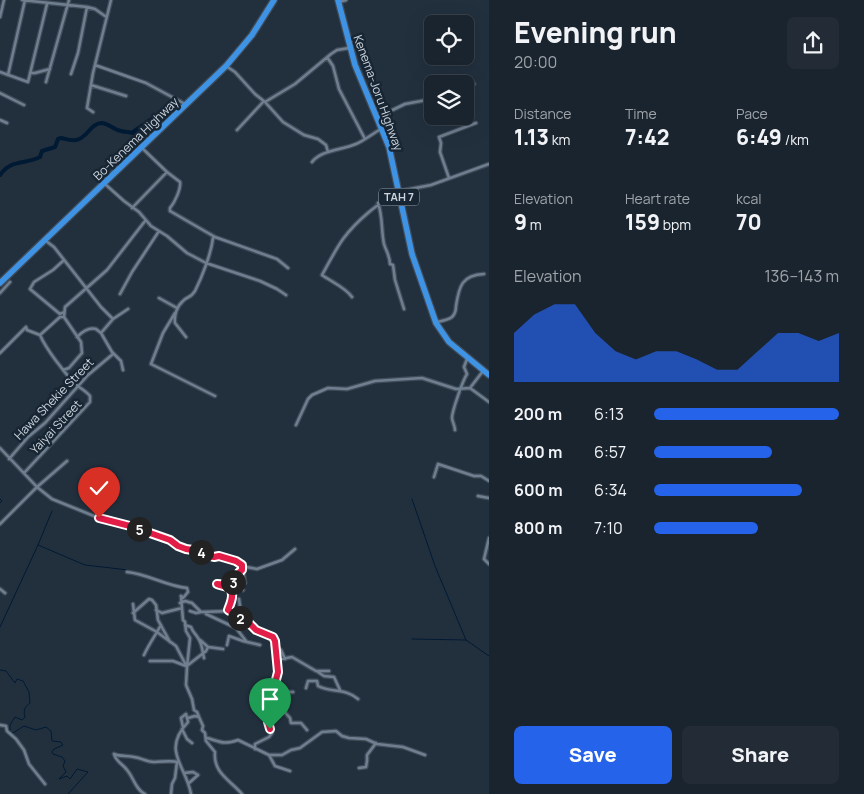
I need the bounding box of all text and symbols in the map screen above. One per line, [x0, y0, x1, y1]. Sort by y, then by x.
text: Evening run [514, 13, 677, 51]
map controls [424, 15, 474, 125]
button: locate [424, 15, 474, 65]
button: share [787, 17, 839, 69]
street label: Kenema-Joru Highway [350, 33, 408, 154]
text: 20:00 [514, 51, 557, 73]
button: layers [424, 75, 474, 125]
street label: Bo-Kenema Highway [89, 93, 183, 184]
text: Distance [514, 104, 571, 123]
text: Time [625, 104, 657, 123]
text: Pace [736, 104, 768, 123]
text: 1.13 [514, 123, 549, 151]
text: 7:42 [625, 123, 670, 151]
text: 6:49 [736, 123, 782, 151]
text: km [549, 130, 570, 149]
text: /km [782, 130, 809, 149]
road number: TAH 7 [379, 188, 419, 206]
text: Elevation [514, 189, 573, 208]
text: Heart rate [625, 189, 690, 208]
text: kcal [736, 189, 762, 208]
text: 9 [514, 208, 527, 236]
text: 159 [625, 208, 660, 236]
text: 70 [736, 208, 762, 236]
text: m [527, 215, 542, 234]
text: bpm [660, 215, 691, 234]
text: Elevation [514, 265, 582, 287]
text: 136–143 m [764, 265, 839, 287]
street label: Hawa Shekie Street [10, 354, 97, 443]
street label: Yaiyai Street [26, 396, 85, 457]
text: 200 m [514, 403, 562, 425]
text: 6:13 [594, 403, 624, 425]
text: 400 m [514, 441, 562, 463]
text: 6:57 [594, 441, 626, 463]
pin [78, 467, 120, 518]
icon: check [85, 474, 113, 502]
text: 600 m [514, 479, 563, 501]
text: 6:34 [594, 479, 627, 501]
pin: 5 [126, 516, 152, 542]
text: 800 m [514, 517, 562, 539]
text: 7:10 [594, 517, 623, 539]
text: 5 [135, 520, 144, 539]
pin: 4 [188, 540, 214, 564]
text: 4 [197, 543, 206, 562]
pin: 3 [220, 570, 246, 594]
text: 3 [229, 573, 238, 592]
pin: 2 [228, 606, 252, 630]
text: 2 [236, 609, 245, 628]
pin [249, 678, 291, 729]
icon: arrive [256, 685, 284, 713]
button: Save [514, 726, 672, 784]
button: Share [682, 726, 839, 784]

